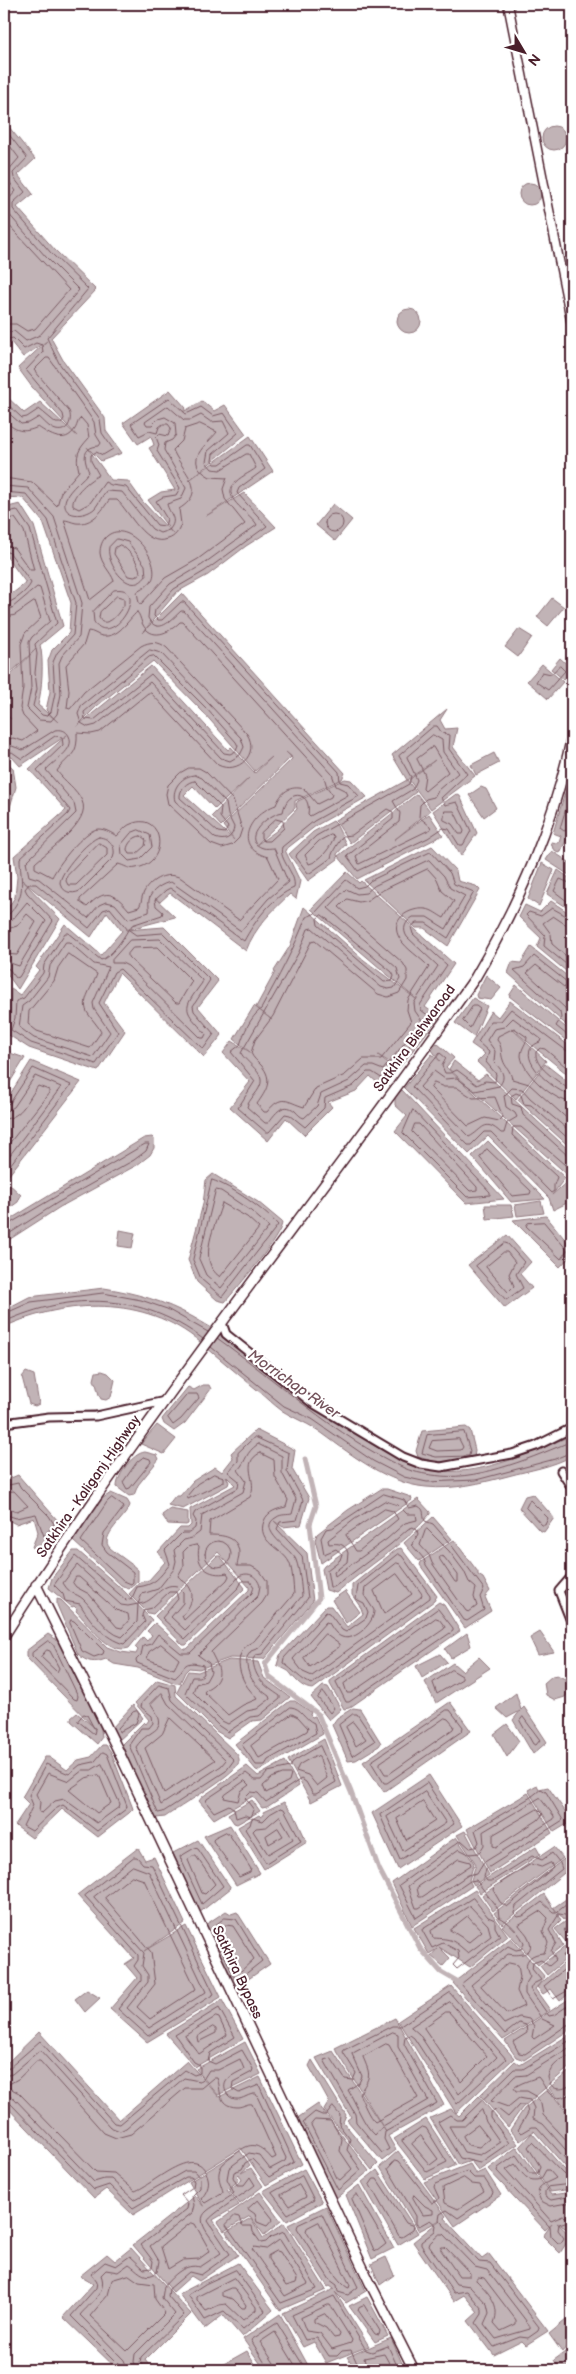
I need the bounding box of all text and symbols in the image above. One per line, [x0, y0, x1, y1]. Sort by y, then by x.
north arrow [498, 28, 548, 78]
text: N [524, 50, 544, 69]
street label: Satkhira Bishwaroad [370, 981, 459, 1095]
water label: Morrichap River [244, 1346, 345, 1424]
street label: Satkhira - Kaliganj Highway [33, 1411, 144, 1561]
street label: Satkhira Bypass [209, 1923, 267, 2022]

